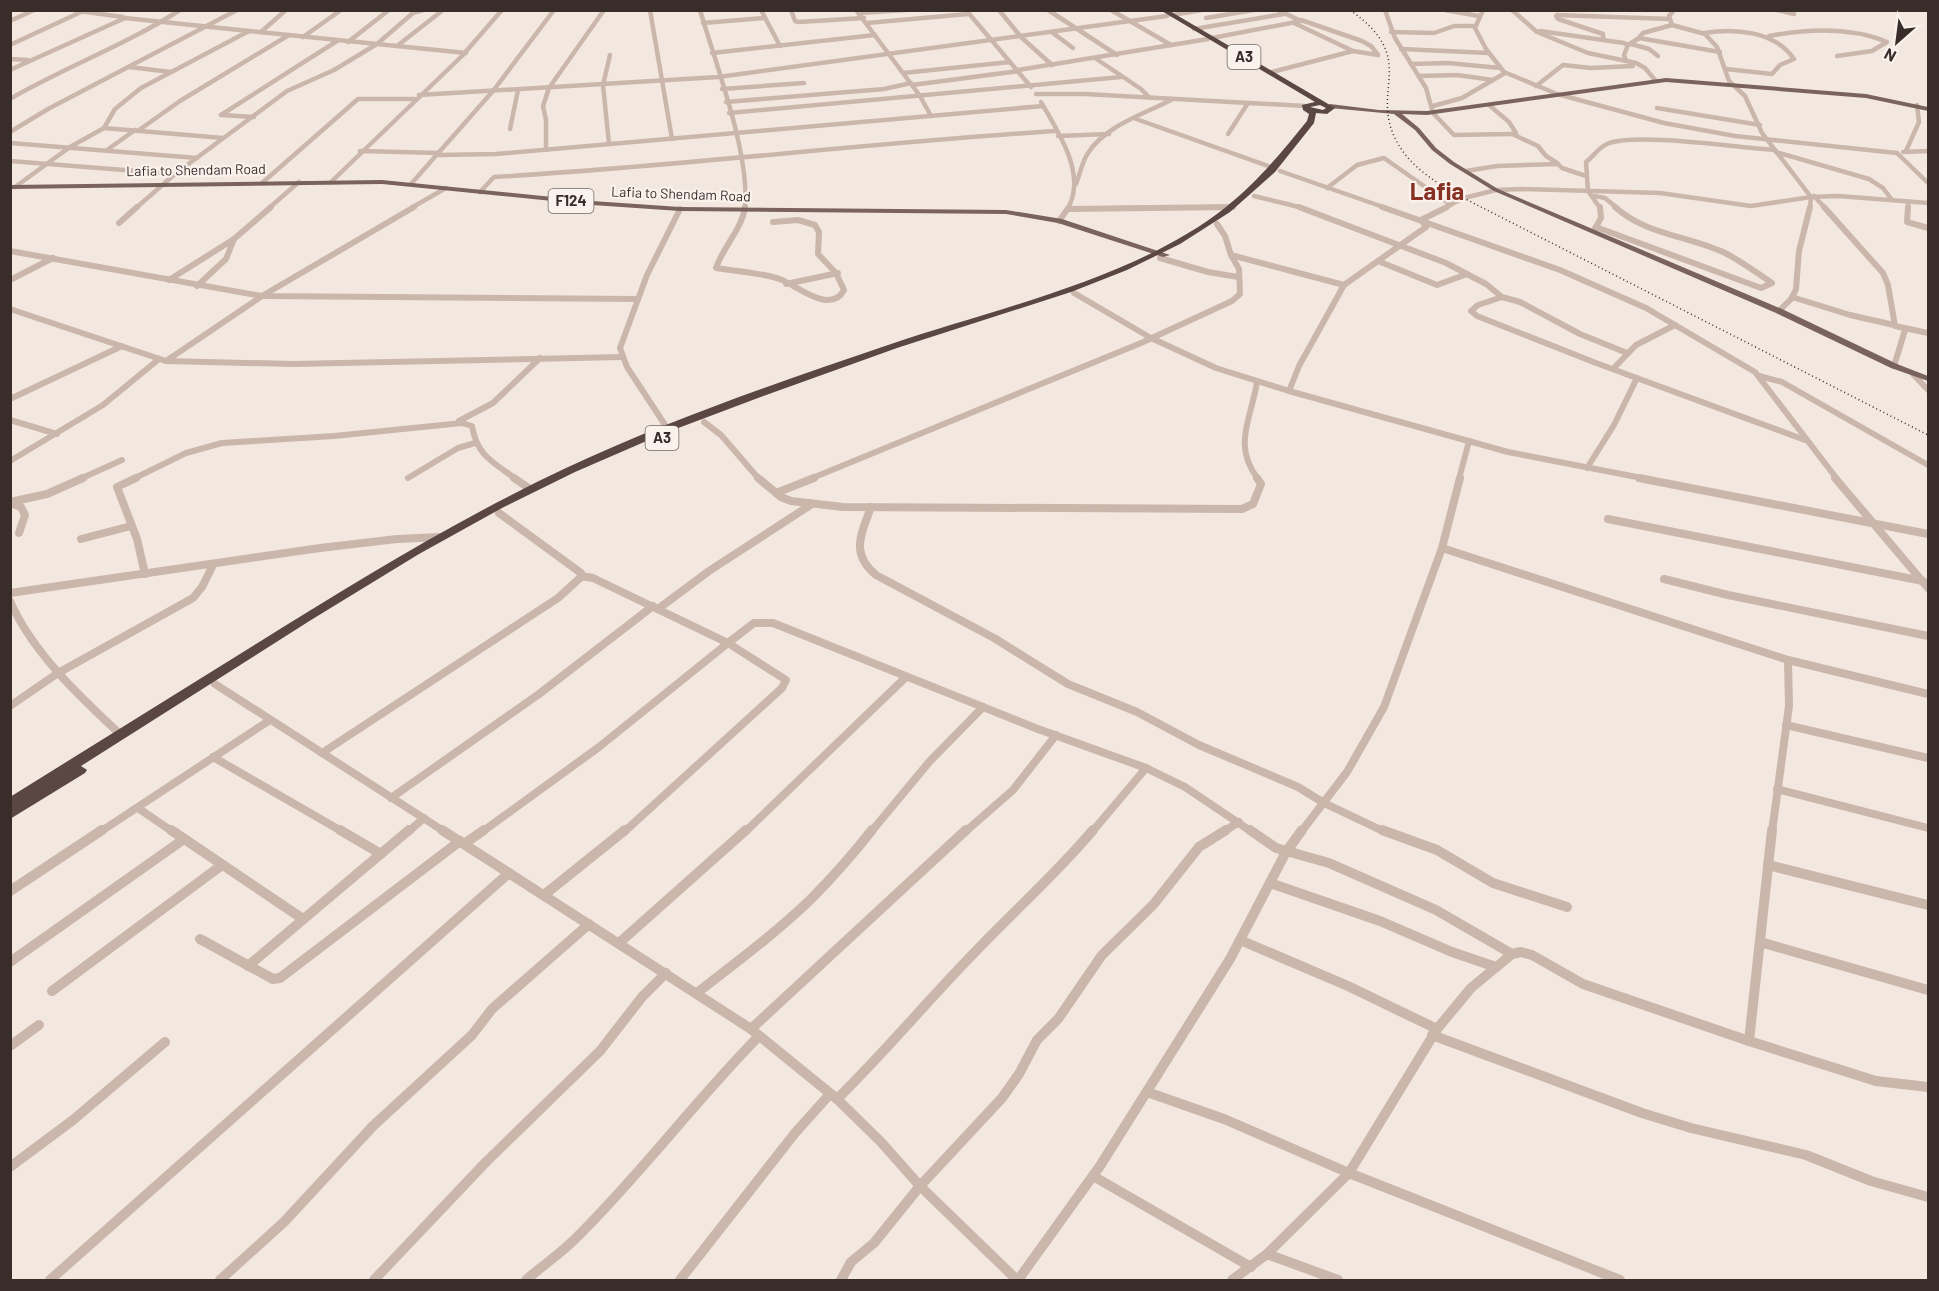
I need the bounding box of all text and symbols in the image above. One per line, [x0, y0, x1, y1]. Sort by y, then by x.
north arrow [1867, 12, 1927, 72]
road number: A3 [1228, 45, 1260, 69]
text: N [1881, 45, 1899, 67]
street label: Lafia to Shendam Road [126, 160, 266, 179]
district label: Lafia [1410, 176, 1464, 205]
street label: Lafia to Shendam Road [611, 183, 751, 204]
road number: F124 [548, 189, 594, 213]
road number: A3 [646, 426, 678, 450]

